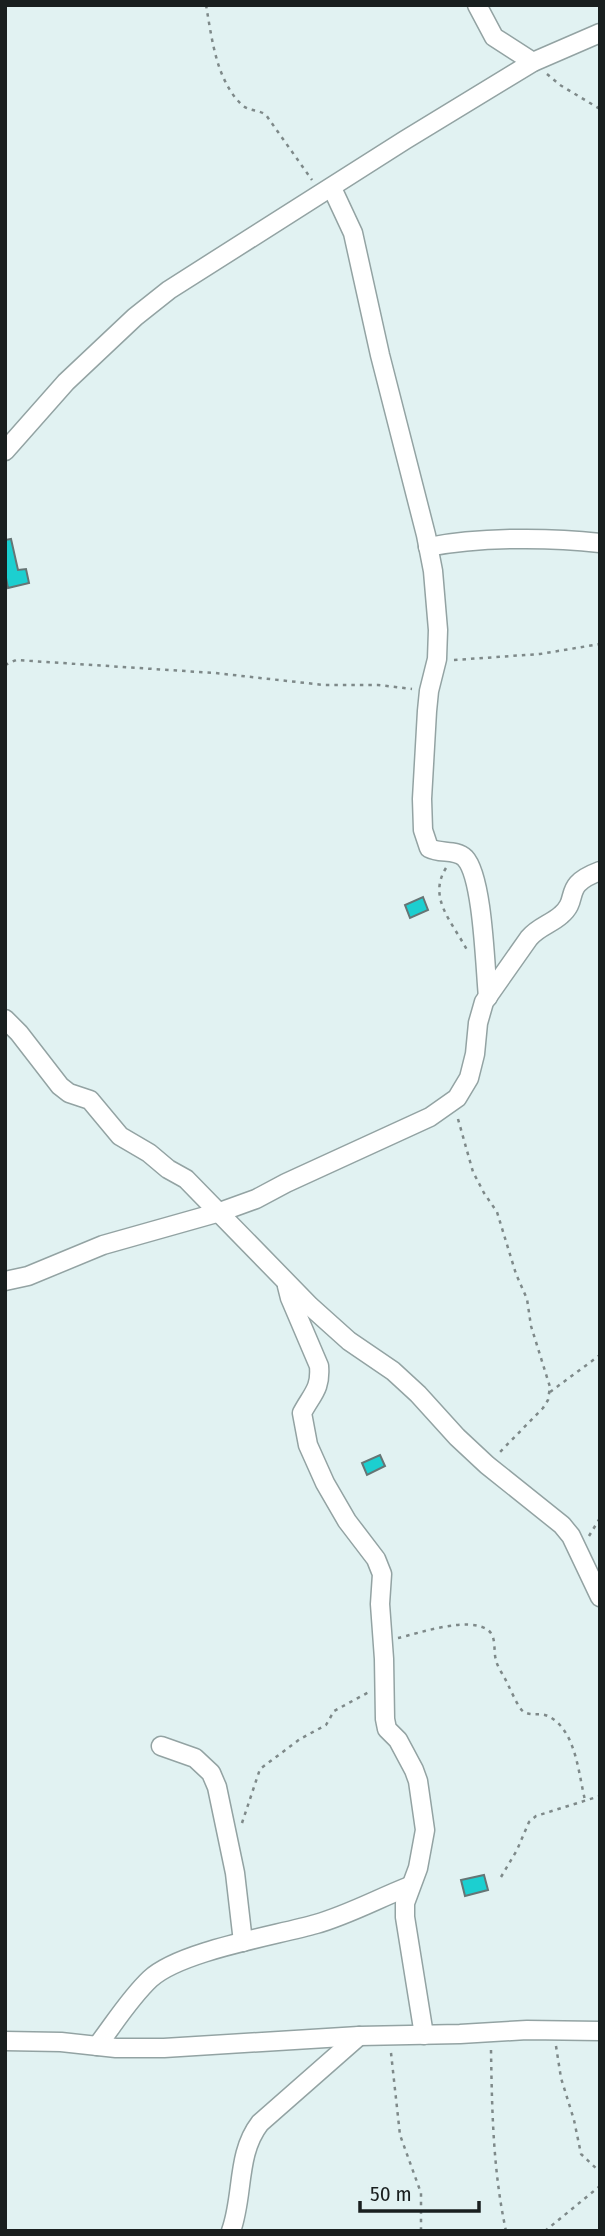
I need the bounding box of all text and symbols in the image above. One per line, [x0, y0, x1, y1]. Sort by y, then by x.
scale bar [360, 2170, 479, 2214]
text: 50 m [370, 2181, 412, 2207]

